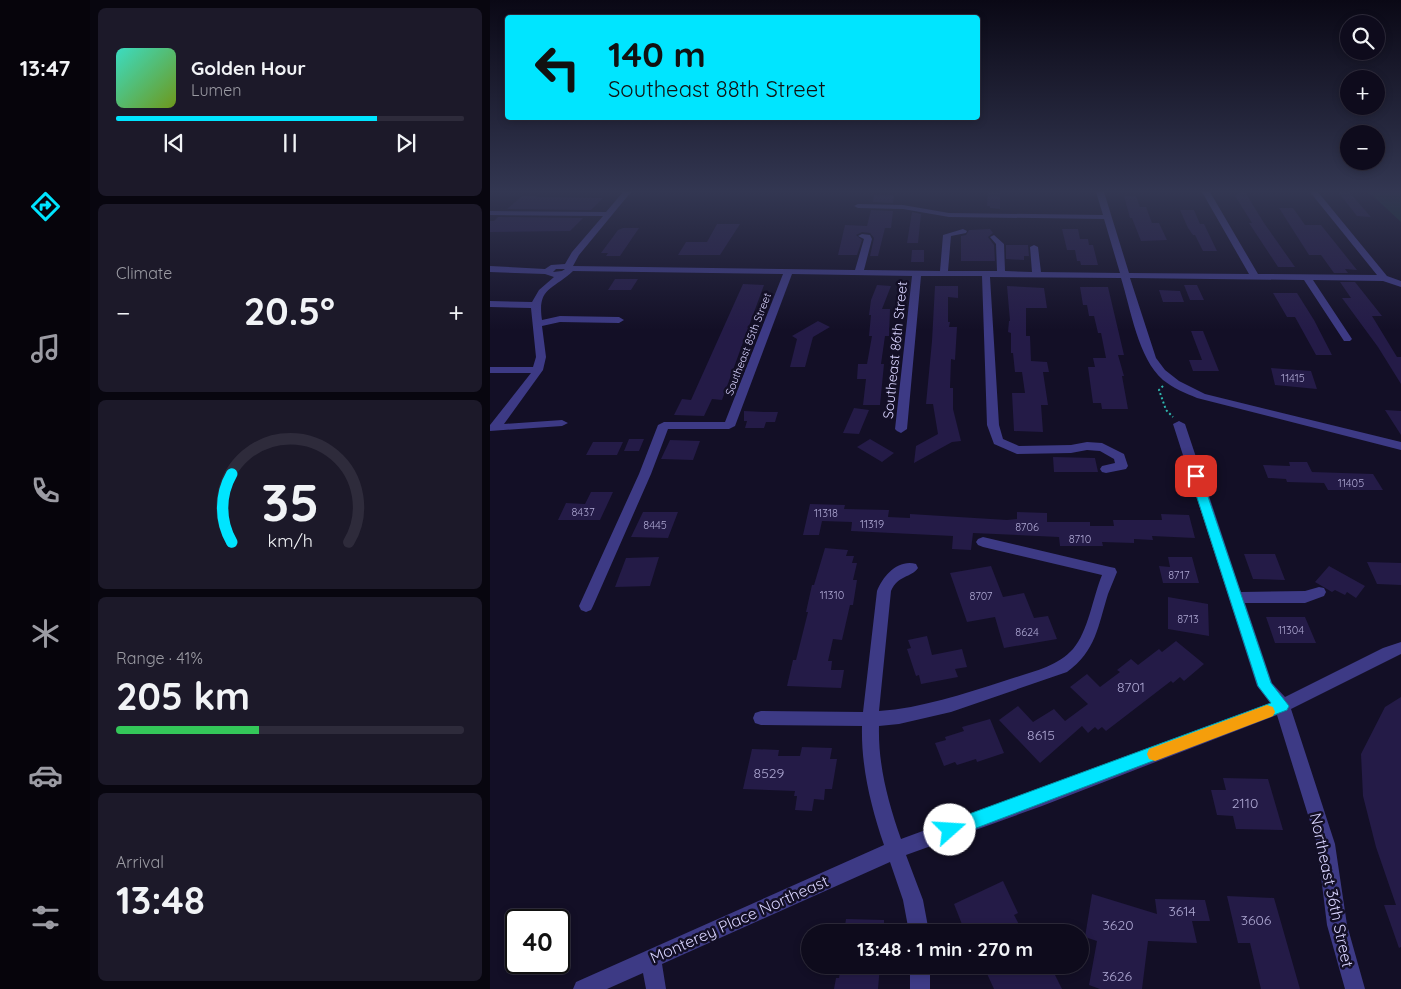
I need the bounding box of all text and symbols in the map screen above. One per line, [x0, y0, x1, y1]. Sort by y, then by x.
map controls [1340, 15, 1385, 170]
button: search [1340, 15, 1385, 60]
text: 140 m [608, 32, 706, 76]
icon: left [525, 35, 590, 100]
text: 13:47 [20, 54, 70, 82]
text: Golden Hour [191, 56, 306, 80]
button: + [1340, 70, 1385, 115]
text: Southeast 88th Street [608, 75, 826, 103]
text: Lumen [191, 80, 242, 100]
button: − [1340, 125, 1385, 170]
icon: previous [160, 129, 188, 157]
icon: pause [276, 129, 304, 157]
icon: next [392, 129, 420, 157]
icon: directions [28, 189, 63, 224]
text: Climate [116, 263, 172, 283]
street label: Southeast 86th Street [879, 280, 911, 420]
text: 20.5° [244, 287, 335, 335]
street label: Southeast 85th Street [722, 290, 774, 397]
text: − [116, 295, 131, 330]
text: + [448, 295, 464, 330]
icon: music [28, 331, 63, 366]
house number: 11415 [1281, 371, 1305, 385]
pin [1175, 455, 1217, 497]
icon: arrive [1182, 462, 1210, 490]
text: 35 [261, 469, 319, 534]
icon: phone [28, 473, 63, 508]
house number: 11405 [1338, 476, 1364, 490]
house number: 8437 [571, 505, 595, 519]
house number: 11318 [814, 506, 838, 520]
house number: 11319 [860, 517, 884, 531]
house number: 8445 [643, 518, 667, 532]
house number: 8706 [1015, 520, 1039, 534]
text: km/h [267, 529, 313, 551]
house number: 8710 [1069, 532, 1091, 546]
house number: 8717 [1168, 568, 1190, 582]
house number: 11310 [820, 588, 844, 602]
house number: 8707 [970, 589, 993, 603]
house number: 8713 [1177, 612, 1199, 626]
icon: climate [28, 616, 63, 651]
house number: 11304 [1278, 623, 1304, 637]
house number: 8624 [1015, 625, 1039, 639]
text: Range · 41% [116, 648, 203, 668]
text: 205 km [116, 672, 250, 720]
house number: 8701 [1117, 678, 1145, 696]
house number: 8615 [1027, 726, 1055, 744]
icon: car [28, 758, 63, 793]
house number: 8529 [754, 764, 785, 782]
house number: 2110 [1232, 794, 1258, 812]
position arrow [923, 803, 975, 855]
street label: Northeast 36th Street [1306, 811, 1358, 969]
text: Arrival [116, 852, 164, 872]
street label: Monterey Place Northeast [647, 871, 831, 967]
text: 13:48 [116, 876, 205, 924]
icon: filters [28, 900, 63, 935]
house number: 3614 [1168, 902, 1196, 920]
speed limit sign: 40 [505, 909, 570, 974]
house number: 3606 [1241, 911, 1272, 929]
house number: 3620 [1103, 916, 1133, 934]
text: 13:48 · 1 min · 270 m [857, 937, 1033, 961]
house number: 3626 [1102, 967, 1133, 985]

